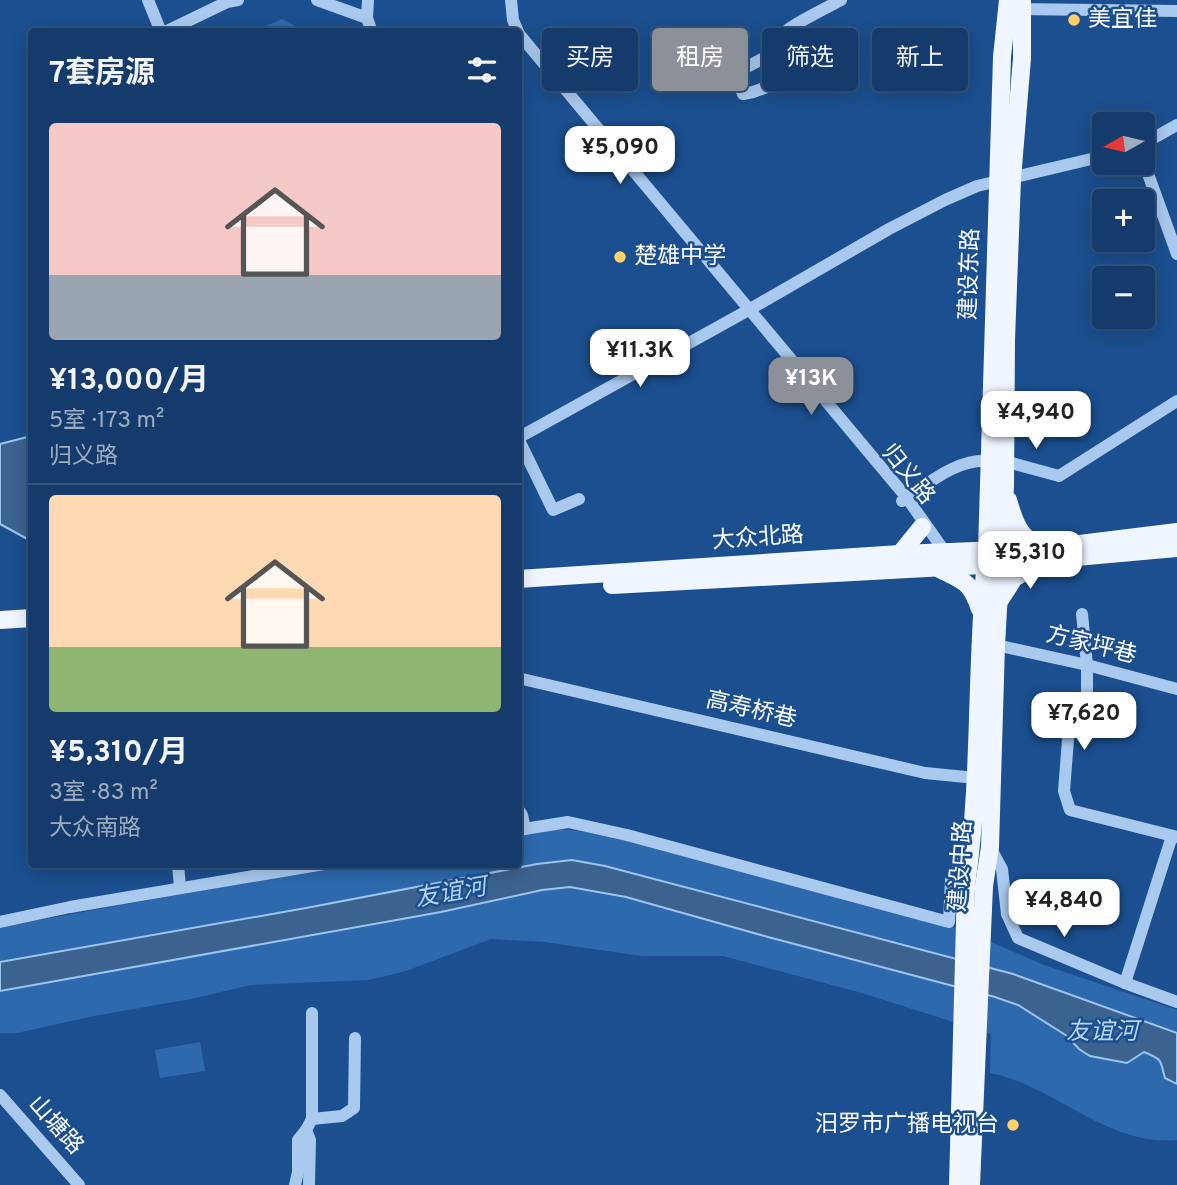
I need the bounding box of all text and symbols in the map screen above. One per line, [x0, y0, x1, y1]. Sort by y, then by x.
place label: 美宜佳 [1088, 6, 1157, 35]
marker: 美宜佳 [1066, 12, 1082, 28]
chip: 买房 [542, 28, 638, 91]
chip: 租房 [652, 28, 748, 91]
chip: 筛选 [762, 28, 858, 91]
chip: 新上 [872, 28, 968, 91]
icon: filters [463, 51, 501, 89]
text: 7套房源 [49, 56, 155, 93]
north arrow [1092, 112, 1155, 175]
map controls [1092, 112, 1155, 329]
pin: ¥5,090 [563, 127, 677, 186]
text: ¥5,090 [581, 134, 659, 163]
icon: home [212, 169, 338, 295]
button: + [1092, 189, 1155, 252]
street label: 建设东路 [955, 228, 987, 320]
place label: 楚雄中学 [634, 243, 726, 272]
marker: 楚雄中学 [612, 249, 628, 265]
button: − [1092, 266, 1155, 329]
pin: ¥11.3K [583, 330, 697, 389]
text: ¥11.3K [606, 337, 674, 366]
pin: ¥13K [770, 358, 852, 417]
text: ¥13,000/月 [49, 363, 209, 400]
text: ¥13K [784, 365, 838, 394]
pin: ¥4,940 [979, 392, 1093, 451]
text: ¥4,940 [997, 399, 1075, 428]
text: 5室 · 173 m² [49, 407, 164, 436]
street label: 归义路 [874, 439, 940, 511]
text: 归义路 [49, 443, 118, 472]
street label: 大众北路 [711, 521, 805, 557]
pin: ¥5,310 [973, 532, 1087, 591]
text: ¥5,310 [994, 539, 1066, 568]
icon: home [212, 541, 338, 667]
street label: 方家坪巷 [1043, 621, 1139, 671]
street label: 高寿桥巷 [703, 687, 799, 735]
pin: ¥7,620 [1027, 692, 1141, 752]
text: ¥7,620 [1047, 700, 1121, 729]
text: ¥5,310/月 [49, 735, 188, 772]
text: 3室 · 83 m² [49, 779, 158, 808]
text: 大众南路 [49, 815, 141, 844]
street label: 建设中路 [944, 819, 980, 913]
water label: 友谊河 [413, 872, 493, 915]
pin: ¥4,840 [1007, 880, 1121, 939]
text: ¥4,840 [1025, 887, 1103, 916]
water label: 友谊河 [1066, 1018, 1142, 1048]
street label: 山塘路 [21, 1091, 89, 1161]
place label: 汨罗市广播电视台 [815, 1111, 999, 1140]
marker: 汨罗市广播电视台 [1005, 1117, 1021, 1133]

